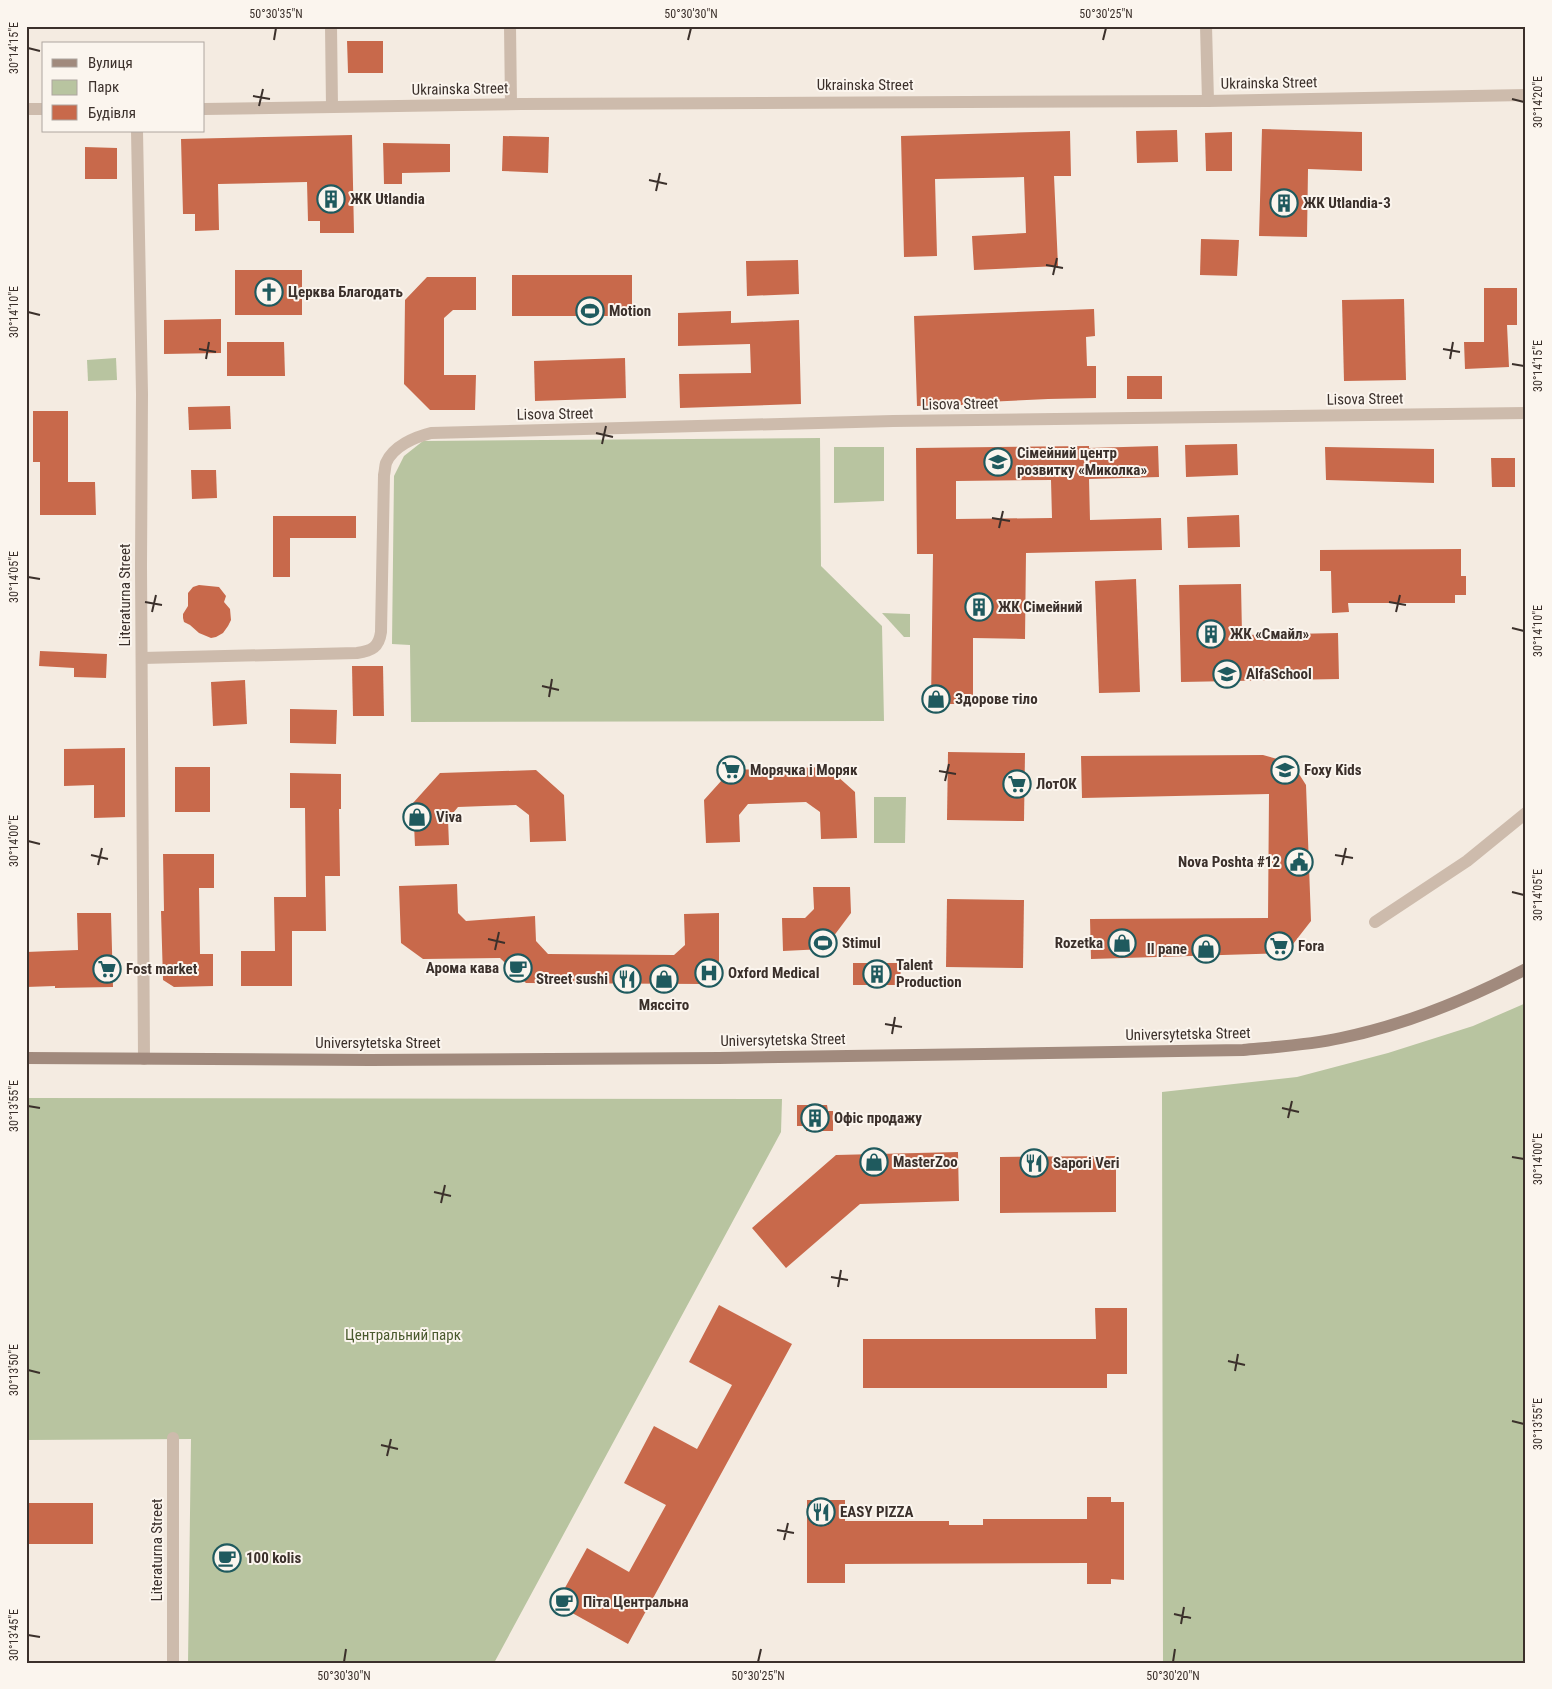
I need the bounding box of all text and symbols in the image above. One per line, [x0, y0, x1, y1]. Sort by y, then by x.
text: 50°30'35"N [249, 7, 303, 21]
text: 50°30'30"N [664, 7, 718, 21]
text: 50°30'25"N [1079, 7, 1133, 21]
text: 30°14'15"E [7, 22, 21, 74]
legend [42, 42, 205, 132]
text: Вулиця [88, 54, 133, 72]
street label: Ukrainska Street [1220, 73, 1318, 93]
street label: Ukrainska Street [817, 76, 913, 94]
text: 30°14'20"E [1531, 76, 1545, 128]
text: Парк [88, 78, 119, 96]
street label: Ukrainska Street [411, 79, 509, 99]
text: Будівля [88, 104, 136, 122]
building icon: ЖК Utlandia [316, 184, 346, 214]
building icon: ЖК Utlandia-3 [1269, 188, 1299, 218]
place label: ЖК Utlandia [350, 190, 425, 208]
place label: ЖК Utlandia-3 [1303, 194, 1391, 212]
church icon: Церква Благодать [254, 277, 284, 307]
place label: Церква Благодать [288, 283, 404, 301]
text: 30°14'10"E [7, 286, 21, 338]
sports icon: Motion [575, 296, 605, 326]
place label: Motion [609, 302, 651, 320]
text: 30°14'15"E [1531, 340, 1545, 392]
street label: Lisova Street [1326, 389, 1404, 409]
street label: Lisova Street [921, 394, 999, 414]
street label: Lisova Street [516, 404, 594, 424]
place label: Сімейний центр розвитку «Миколка» [1017, 444, 1147, 479]
school or university icon: Сімейний центр розвитку «Миколка» [983, 447, 1013, 477]
street label: Literaturna Street [116, 544, 134, 646]
text: 30°14'05"E [7, 551, 21, 603]
building icon: ЖК Сімейний [964, 592, 994, 622]
place label: ЖК Сімейний [998, 598, 1083, 616]
text: 30°14'10"E [1531, 605, 1545, 657]
building icon: ЖК «Смайл» [1196, 619, 1226, 649]
place label: ЖК «Смайл» [1230, 625, 1309, 643]
school or university icon: AlfaSchool [1212, 659, 1242, 689]
place label: AlfaSchool [1246, 665, 1312, 683]
shop icon: Здорове тіло [921, 684, 951, 714]
place label: Здорове тіло [955, 690, 1038, 708]
supermarket icon: Морячка і Моряк [716, 755, 746, 785]
school or university icon: Foxy Kids [1270, 755, 1300, 785]
place label: Морячка і Моряк [750, 761, 858, 779]
place label: Foxy Kids [1304, 761, 1362, 779]
supermarket icon: ЛотОК [1002, 769, 1032, 799]
place label: ЛотОК [1036, 775, 1077, 793]
shop icon: Viva [402, 802, 432, 832]
place label: Viva [436, 808, 462, 826]
text: 30°14'00"E [7, 815, 21, 867]
public building icon: Nova Poshta #12 [1284, 847, 1314, 877]
place label: Nova Poshta #12 [1178, 853, 1280, 871]
text: 30°14'05"E [1531, 869, 1545, 921]
sports icon: Stimul [808, 928, 838, 958]
shop icon: Rozetka [1107, 928, 1137, 958]
supermarket icon: Fora [1264, 931, 1294, 961]
place label: Stimul [842, 934, 881, 952]
place label: Rozetka [1055, 934, 1103, 952]
shop icon: Il pane [1191, 934, 1221, 964]
place label: Fora [1298, 937, 1324, 955]
place label: Il pane [1147, 940, 1187, 958]
cafe icon: Арома кава [503, 953, 533, 983]
supermarket icon: Fost market [92, 954, 122, 984]
place label: Talent Production [896, 956, 962, 991]
hospital icon: Oxford Medical [694, 958, 724, 988]
place label: Арома кава [426, 959, 499, 977]
building icon: Talent Production [862, 959, 892, 989]
place label: Fost market [126, 960, 198, 978]
restaurant icon: Street sushi [612, 964, 642, 994]
shop icon: Мяссіто [649, 964, 679, 994]
place label: Oxford Medical [728, 964, 819, 982]
place label: Street sushi [536, 970, 608, 988]
place label: Мяссіто [639, 996, 689, 1014]
street label: Universytetska Street [1125, 1024, 1251, 1044]
street label: Universytetska Street [720, 1030, 846, 1050]
street label: Universytetska Street [315, 1034, 441, 1052]
text: 30°13'55"E [7, 1080, 21, 1132]
building icon: Офіс продажу [800, 1103, 830, 1133]
place label: Офіс продажу [834, 1109, 922, 1127]
text: 30°14'00"E [1531, 1133, 1545, 1185]
shop icon: MasterZoo [859, 1147, 889, 1177]
restaurant icon: Sapori Veri [1019, 1148, 1049, 1178]
place label: MasterZoo [893, 1153, 958, 1171]
place label: Sapori Veri [1053, 1154, 1120, 1172]
park label: Центральний парк [345, 1326, 461, 1344]
text: 30°13'50"E [7, 1344, 21, 1396]
text: 30°13'55"E [1531, 1398, 1545, 1450]
restaurant icon: EASY PIZZA [806, 1497, 836, 1527]
street label: Literaturna Street [148, 1499, 166, 1601]
place label: EASY PIZZA [840, 1503, 914, 1521]
cafe icon: 100 kolis [212, 1543, 242, 1573]
place label: 100 kolis [246, 1549, 301, 1567]
cafe icon: Піта Центральна [549, 1587, 579, 1617]
place label: Піта Центральна [583, 1593, 689, 1611]
text: 30°13'45"E [7, 1609, 21, 1661]
text: 50°30'30"N [317, 1669, 371, 1683]
text: 50°30'25"N [731, 1669, 785, 1683]
text: 50°30'20"N [1146, 1669, 1200, 1683]

